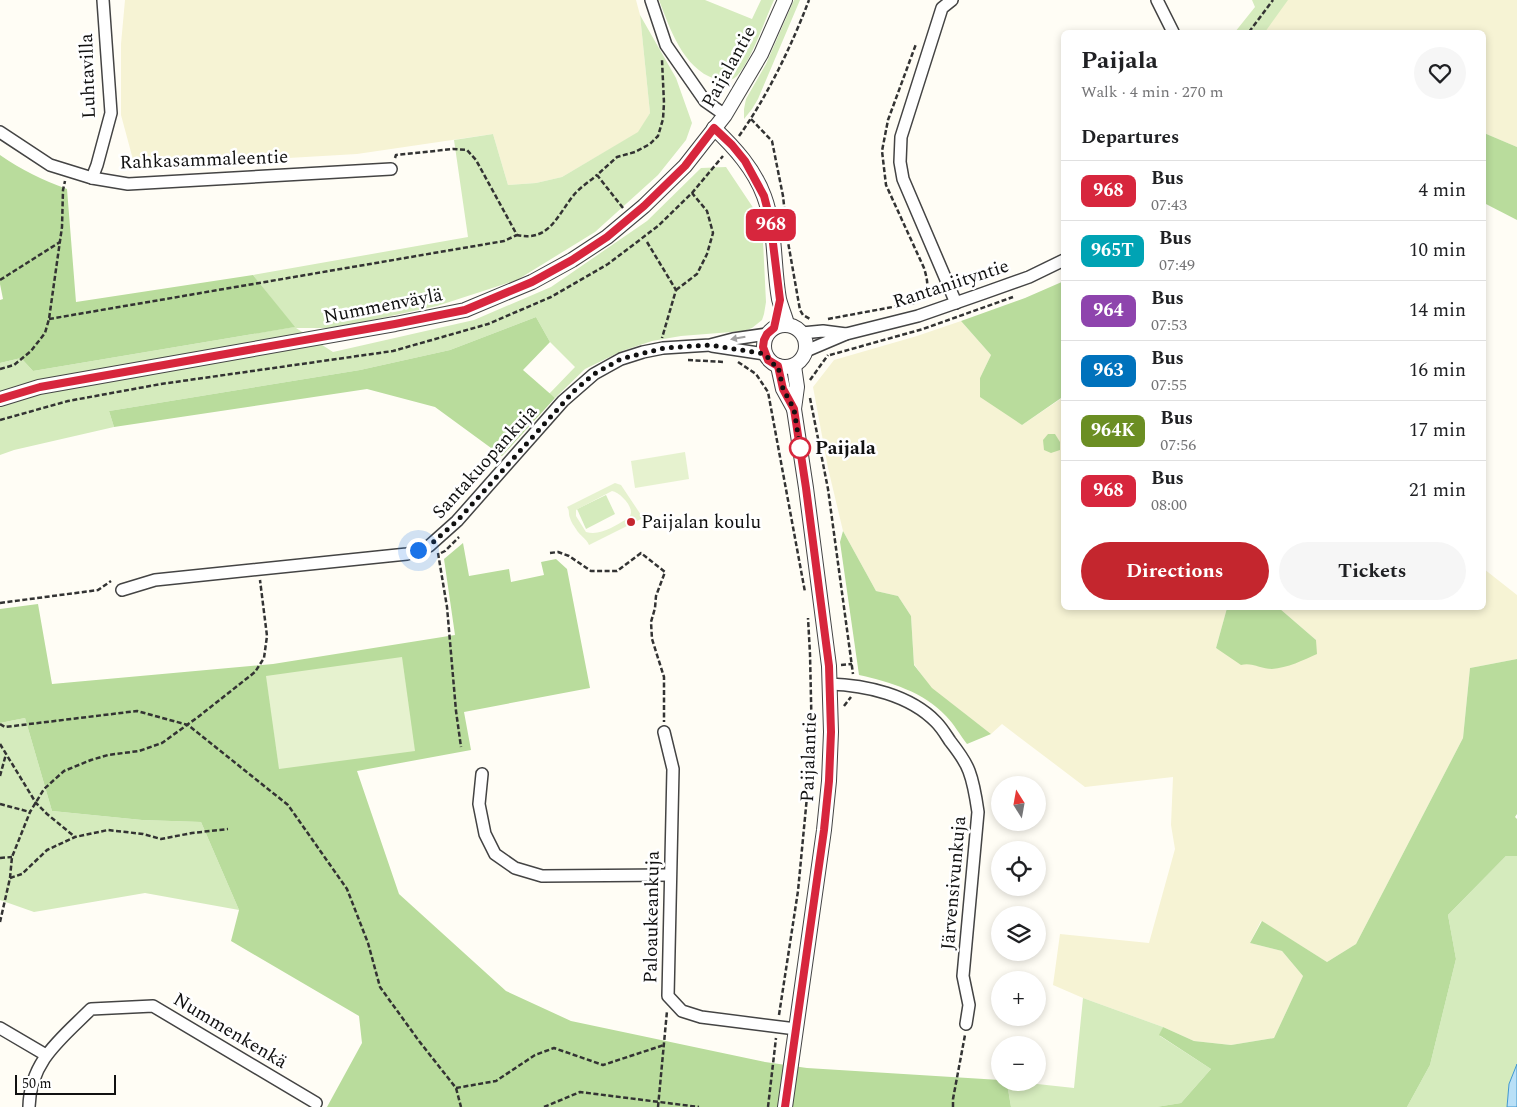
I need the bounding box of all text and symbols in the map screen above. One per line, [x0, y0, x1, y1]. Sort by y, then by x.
street label: Paijalantie [695, 21, 763, 113]
street label: Luhtavilla [72, 32, 104, 119]
text: Paijala [1081, 43, 1158, 79]
button: heart [1414, 47, 1466, 99]
text: Walk · 4 min · 270 m [1081, 80, 1224, 104]
text: Departures [1081, 123, 1179, 152]
street label: Rahkasammaleentie [119, 143, 289, 177]
text: Bus [1151, 164, 1184, 193]
text: 4 min [1418, 176, 1466, 205]
text: 968 [1093, 177, 1124, 204]
text: 07:43 [1151, 193, 1187, 217]
line badge: 968 [742, 209, 800, 241]
text: 968 [756, 211, 786, 238]
text: Bus [1159, 224, 1192, 253]
text: 10 min [1409, 236, 1466, 265]
text: 965T [1091, 237, 1134, 264]
street label: Rantaniityntie [889, 252, 1013, 316]
text: 07:49 [1159, 253, 1195, 277]
street label: Nummenväylä [321, 280, 446, 332]
text: Bus [1151, 284, 1184, 313]
text: 14 min [1409, 296, 1466, 325]
text: 964 [1093, 297, 1124, 324]
text: 07:53 [1151, 313, 1187, 337]
one-way arrow [730, 335, 746, 343]
text: Bus [1151, 344, 1184, 373]
text: 16 min [1409, 356, 1466, 385]
text: 963 [1093, 357, 1124, 384]
text: 07:55 [1151, 373, 1187, 397]
street label: Santakuopankuja [426, 398, 545, 526]
text: Bus [1160, 404, 1193, 433]
text: 17 min [1409, 416, 1466, 445]
text: 964K [1091, 417, 1135, 444]
text: 07:56 [1160, 433, 1196, 457]
place label: Paijala [815, 434, 876, 463]
marker: Paijala [789, 437, 811, 459]
text: Bus [1151, 464, 1184, 493]
text: 21 min [1409, 476, 1466, 505]
text: 968 [1093, 477, 1124, 504]
text: 08:00 [1151, 493, 1187, 517]
place label: Paijalan koulu [641, 508, 762, 537]
marker: Paijalan koulu [625, 516, 637, 528]
your location [406, 538, 431, 563]
button: Directions [1081, 542, 1269, 600]
button: Tickets [1279, 542, 1466, 600]
street label: Paijalantie [793, 712, 825, 802]
north arrow [991, 776, 1046, 831]
map controls [991, 776, 1046, 1091]
street label: Järvensivunkuja [934, 814, 974, 951]
button: locate [991, 841, 1046, 896]
street label: Paloaukeankuja [636, 850, 668, 984]
button: layers [991, 906, 1046, 961]
button: + [991, 971, 1046, 1026]
street label: Nummenkenkä [167, 985, 293, 1077]
button: − [991, 1036, 1046, 1091]
scale bar [15, 1072, 116, 1095]
text: 50 m [22, 1073, 52, 1094]

